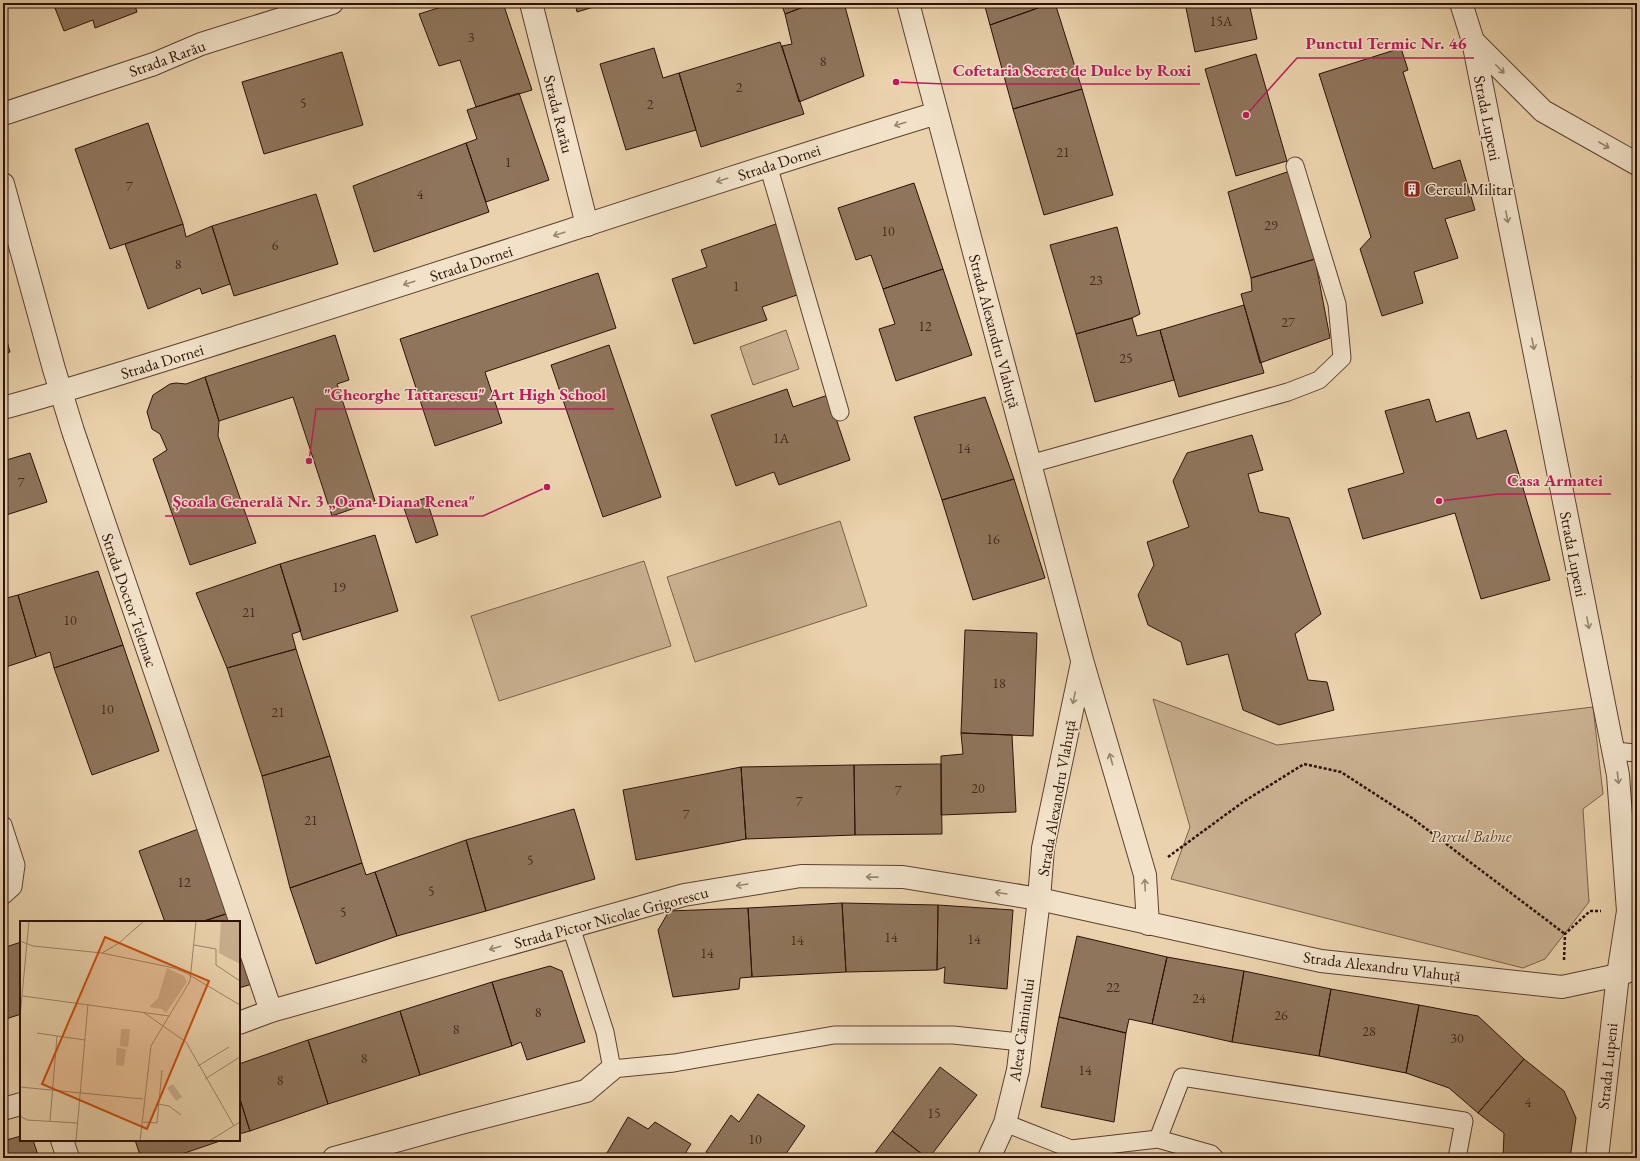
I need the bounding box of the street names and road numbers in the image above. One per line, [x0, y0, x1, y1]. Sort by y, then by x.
street label: Strada Rarău [126, 35, 209, 82]
street label: Strada Rarău [539, 73, 578, 156]
street label: Strada Lupeni [1469, 74, 1506, 163]
street label: Strada Dornei [735, 139, 823, 186]
street label: Strada Dornei [427, 240, 515, 287]
street label: Strada Alexandru Vlahuță [964, 252, 1025, 411]
street label: Strada Dornei [118, 339, 206, 384]
street label: Strada Lupeni [1555, 510, 1592, 599]
street label: Strada Doctor Telemac [97, 530, 162, 670]
street label: Strada Alexandru Vlahuță [1032, 718, 1081, 878]
street label: Strada Pictor Nicolae Grigorescu [512, 881, 711, 954]
street label: Strada Alexandru Vlahuță [1302, 946, 1462, 987]
street label: Aleea Căminului [1004, 977, 1039, 1084]
street label: Strada Lupeni [1593, 1022, 1622, 1110]

